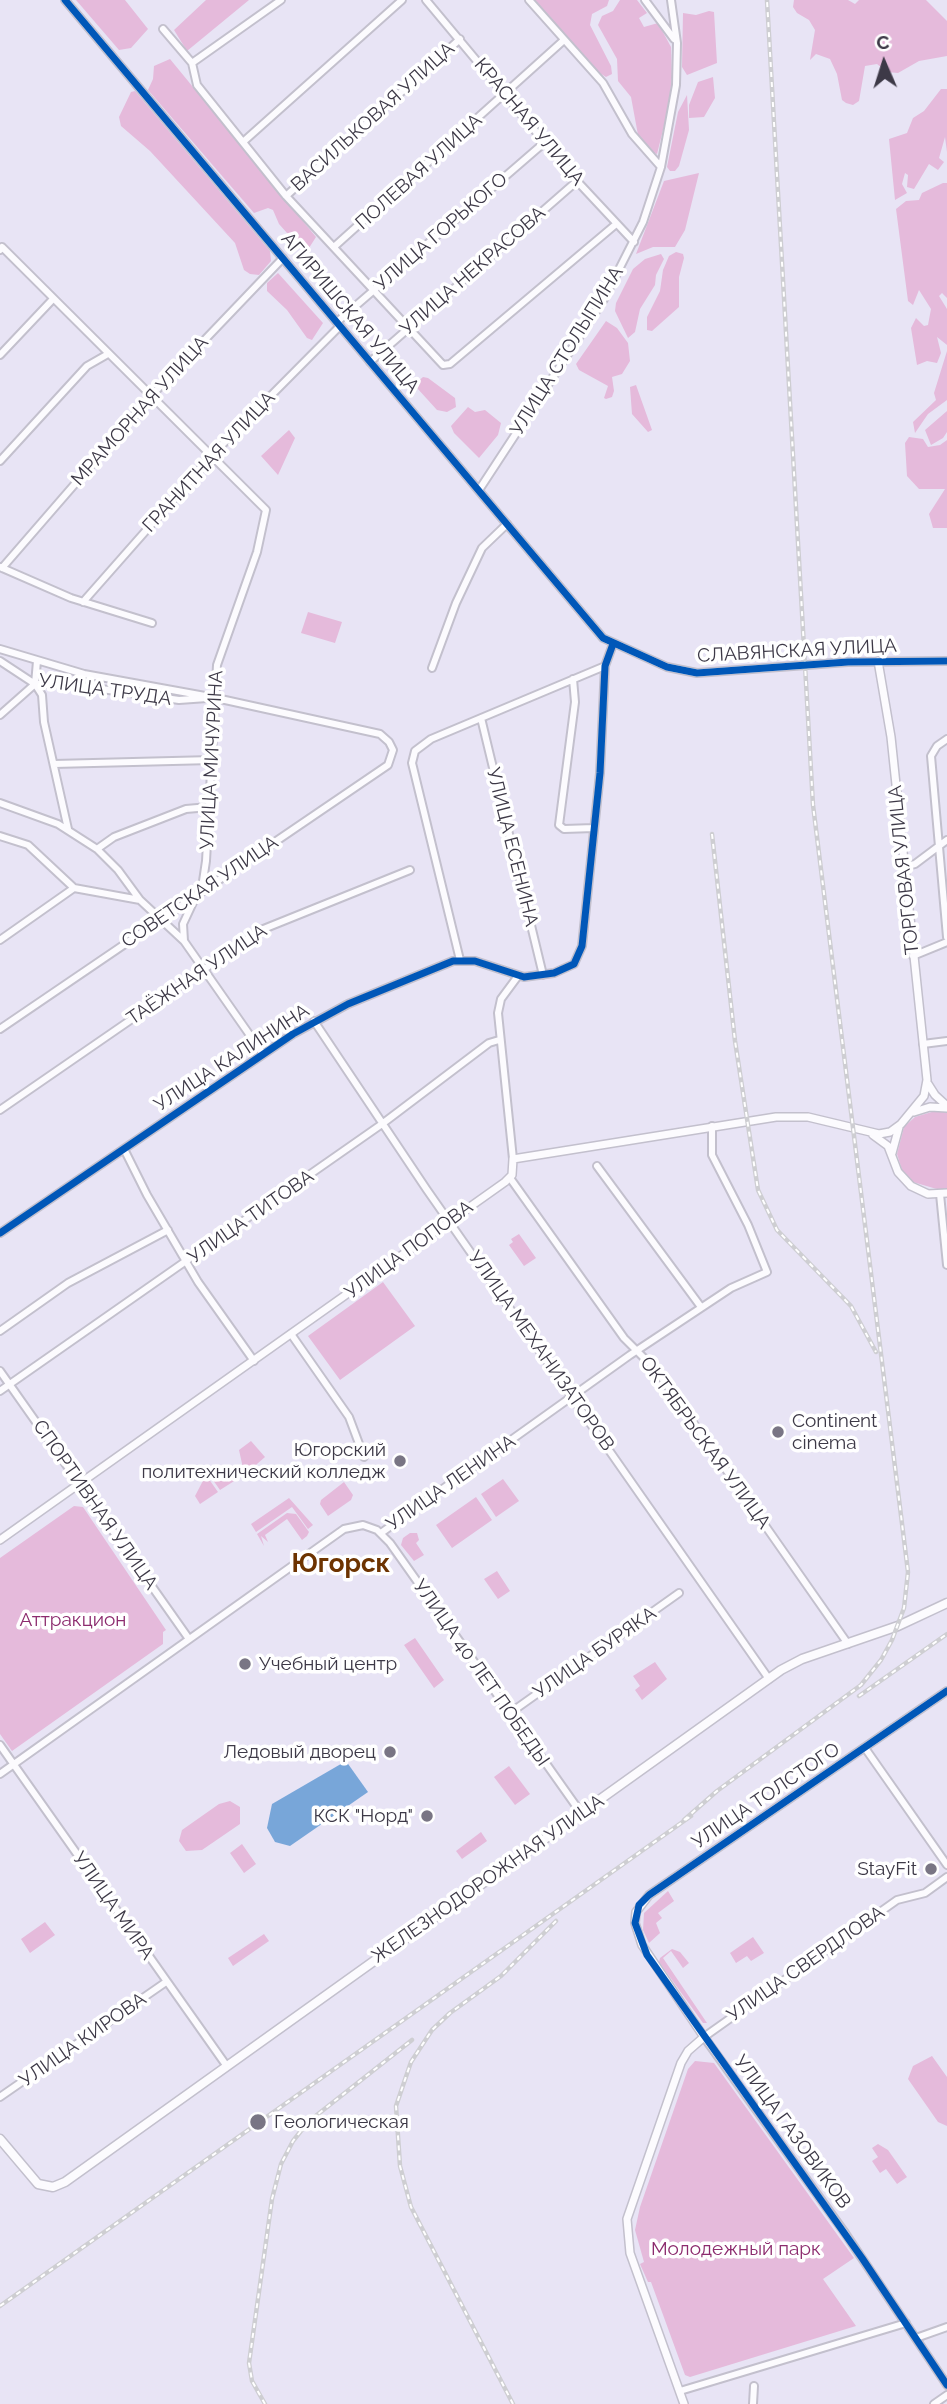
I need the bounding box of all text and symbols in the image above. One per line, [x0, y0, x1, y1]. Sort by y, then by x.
north arrow [849, 28, 919, 98]
text: С [876, 31, 890, 53]
street label: ВАСИЛЬКОВАЯ УЛИЦА [287, 38, 459, 196]
street label: КРАСНАЯ УЛИЦА [469, 54, 589, 190]
street label: ПОЛЕВАЯ УЛИЦА [351, 109, 487, 235]
street label: УЛИЦА ГОРЬКОГО [370, 168, 512, 296]
street label: УЛИЦА НЕКРАСОВА [396, 202, 550, 340]
street label: АГИРИШСКАЯ УЛИЦА [276, 228, 424, 398]
street label: УЛИЦА СТОЛЫПИНА [506, 262, 628, 440]
street label: МРАМОРНАЯ УЛИЦА [67, 331, 213, 491]
street label: ГРАНИТНАЯ УЛИЦА [138, 387, 280, 537]
street label: СЛАВЯНСКАЯ УЛИЦА [697, 634, 897, 668]
street label: УЛИЦА ТРУДА [37, 669, 173, 711]
street label: УЛИЦА МИЧУРИНА [196, 670, 228, 850]
street label: УЛИЦА ЕСЕНИНА [481, 765, 543, 929]
street label: ТОРГОВАЯ УЛИЦА [884, 784, 924, 956]
street label: СОВЕТСКАЯ УЛИЦА [117, 831, 283, 953]
street label: ТАЁЖНАЯ УЛИЦА [123, 920, 271, 1030]
street label: УЛИЦА КАЛИНИНА [150, 999, 314, 1117]
street label: УЛИЦА ТИТОВА [184, 1165, 318, 1269]
street label: УЛИЦА ПОПОВА [341, 1196, 477, 1304]
street label: УЛИЦА МЕХАНИЗАТОРОВ [463, 1247, 619, 1455]
street label: ОКТЯБРЬСКАЯ УЛИЦА [635, 1353, 775, 1533]
place label: Continent cinema [792, 1410, 877, 1454]
street label: СПОРТИВНАЯ УЛИЦА [28, 1416, 162, 1594]
marker: Continent cinema [770, 1424, 786, 1440]
street label: УЛИЦА ЛЕНИНА [382, 1430, 520, 1536]
place label: Югорский политехнический колледж [142, 1439, 386, 1483]
marker: Югорский политехнический колледж [392, 1453, 408, 1469]
district label: Югорск [292, 1548, 390, 1580]
street label: УЛИЦА 40 ЛЕТ ПОБЕДЫ [408, 1575, 554, 1771]
street label: УЛИЦА БУРЯКА [529, 1602, 661, 1704]
park label: Аттракцион [20, 1609, 126, 1631]
place label: Учебный центр [259, 1653, 397, 1675]
marker: Учебный центр [237, 1656, 253, 1672]
street label: УЛИЦА ТОЛСТОГО [688, 1738, 844, 1854]
place label: Ледовый дворец [223, 1741, 376, 1763]
marker: Ледовый дворец [382, 1744, 398, 1760]
street label: ЖЕЛЕЗНОДОРОЖНАЯ УЛИЦА [368, 1790, 608, 1968]
place label: КСК "Норд" [314, 1805, 413, 1827]
marker: КСК "Норд" [419, 1808, 435, 1824]
street label: УЛИЦА МИРА [67, 1848, 159, 1964]
place label: StayFit [857, 1858, 917, 1880]
marker: StayFit [923, 1861, 939, 1877]
street label: УЛИЦА СВЕРДЛОВА [723, 1901, 889, 2027]
street label: УЛИЦА КИРОВА [15, 1988, 151, 2092]
street label: УЛИЦА ГАЗОВИКОВ [729, 2051, 855, 2213]
place label: Геологическая [274, 2111, 409, 2133]
marker: Геологическая [248, 2112, 268, 2132]
park label: Молодежный парк [651, 2238, 821, 2260]

